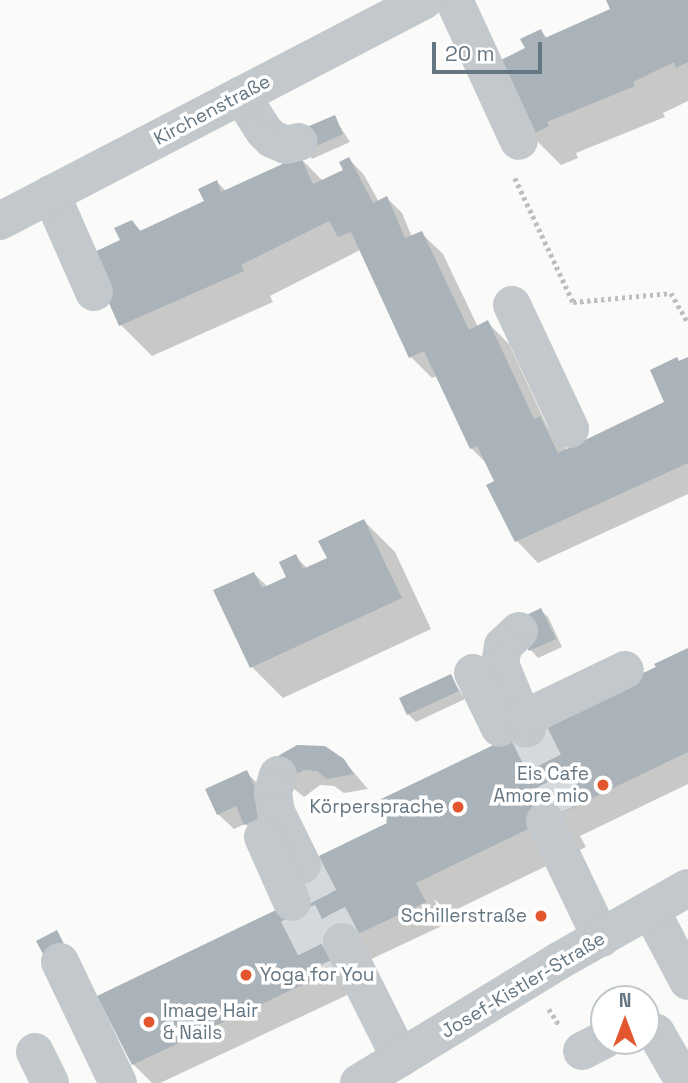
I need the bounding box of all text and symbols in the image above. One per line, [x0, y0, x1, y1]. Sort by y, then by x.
scale bar [436, 28, 546, 72]
text: 20 m [445, 40, 495, 67]
street label: Kirchenstraße [150, 70, 274, 150]
place label: Eis Cafe Amore mio [493, 763, 589, 807]
marker: Eis Cafe Amore mio [595, 777, 611, 793]
place label: Körpersprache [309, 796, 444, 818]
marker: Körpersprache [450, 799, 466, 815]
place label: Schillerstraße [401, 905, 527, 927]
marker: Schillerstraße [533, 908, 549, 924]
street label: Josef-Kistler-Straße [437, 927, 609, 1043]
place label: Yoga for You [260, 964, 375, 986]
marker: Yoga for You [238, 967, 254, 983]
north arrow [590, 985, 660, 1055]
text: N [619, 988, 631, 1013]
place label: Image Hair & Nails [163, 1000, 258, 1044]
marker: Image Hair & Nails [141, 1014, 157, 1030]

